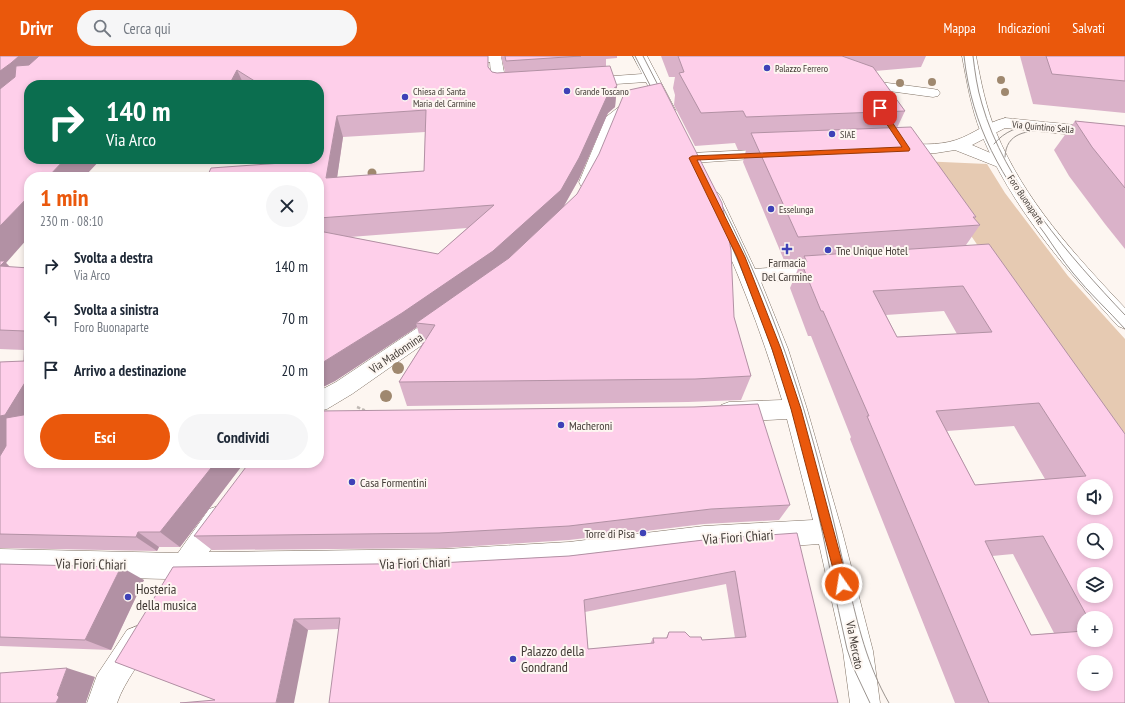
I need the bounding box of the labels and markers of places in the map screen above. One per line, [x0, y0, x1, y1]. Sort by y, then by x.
place label: Palazzo Ferrero [775, 62, 828, 75]
marker: Palazzo Ferrero [762, 63, 772, 73]
place label: Chiesa di Santa Maria del Carmine [413, 85, 476, 110]
place label: Grande Toscano [575, 85, 629, 98]
marker: Grande Toscano [562, 86, 572, 96]
pin [863, 91, 897, 125]
marker: Chiesa di Santa Maria del Carmine [400, 92, 410, 102]
place label: SIAE [840, 128, 856, 141]
marker: SIAE [827, 129, 837, 139]
place label: Esselunga [779, 203, 814, 216]
marker: Esselunga [766, 204, 776, 214]
place label: Tne Unique Hotel [836, 243, 908, 258]
marker: Farmacia Del Carmine [782, 244, 792, 254]
marker: Tne Unique Hotel [823, 245, 833, 255]
place label: Farmacia Del Carmine [762, 255, 812, 284]
place label: Macheroni [569, 418, 612, 433]
marker: Macheroni [556, 420, 566, 430]
place label: Casa Formentini [360, 475, 427, 490]
marker: Casa Formentini [347, 477, 357, 487]
place label: Torre di Pisa [584, 526, 635, 541]
marker: Torre di Pisa [638, 528, 648, 538]
place label: Hosteria della musica [136, 580, 196, 614]
marker: Hosteria della musica [123, 592, 133, 602]
place label: Palazzo della Gondrand [521, 642, 584, 676]
marker: Palazzo della Gondrand [508, 654, 518, 664]

